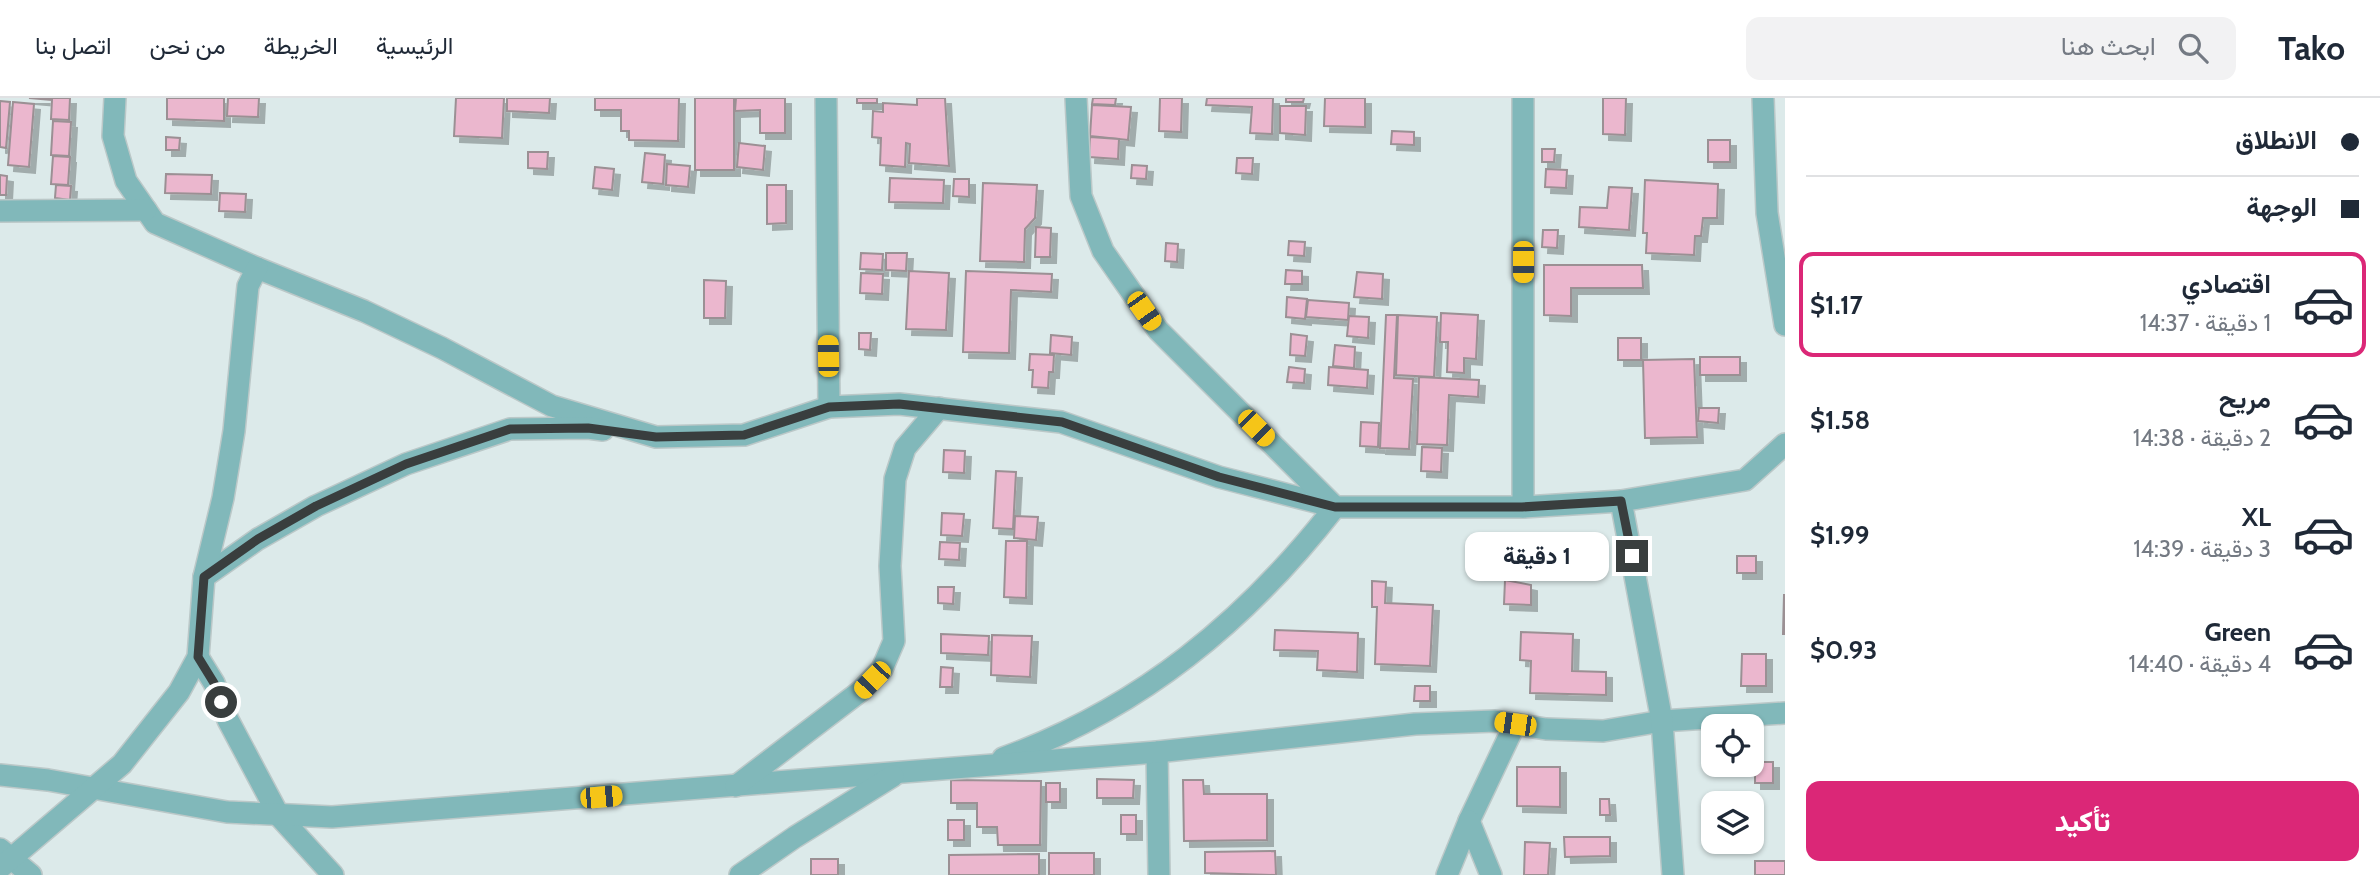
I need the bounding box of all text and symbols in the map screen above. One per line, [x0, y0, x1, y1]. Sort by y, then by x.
search box [1746, 17, 2236, 80]
text: Tako [2278, 28, 2345, 68]
icon: search [2174, 29, 2212, 67]
text: ابحث هنا [2061, 30, 2156, 62]
text: اتصل بنا [35, 31, 112, 60]
text: من نحن [150, 31, 226, 60]
text: الخريطة [264, 31, 338, 60]
text: الرئيسية [376, 31, 453, 60]
text: الانطلاق [2235, 124, 2317, 156]
text: الوجهة [2246, 191, 2317, 223]
car [1513, 241, 1534, 283]
text: اقتصادي [2182, 268, 2271, 300]
icon: car [2292, 273, 2355, 336]
car [1124, 288, 1165, 334]
text: $1.17 [1810, 289, 1863, 321]
text: 1 دقيقة · 14:37 [2140, 309, 2271, 337]
car [818, 335, 839, 377]
text: مريح [2219, 383, 2271, 415]
icon: car [2292, 388, 2355, 451]
text: $1.58 [1810, 404, 1870, 436]
car [1234, 406, 1279, 450]
text: 2 دقيقة · 14:38 [2133, 424, 2271, 452]
text: XL [2242, 501, 2271, 533]
icon: car [2292, 503, 2355, 566]
text: $1.99 [1810, 519, 1869, 551]
callout: 1 دقيقة [1464, 532, 1608, 580]
text: 3 دقيقة · 14:39 [2133, 535, 2271, 563]
route end [1616, 540, 1648, 572]
text: 1 دقيقة [1503, 542, 1571, 570]
text: Green [2204, 616, 2271, 648]
icon: car [2292, 618, 2355, 681]
text: $0.93 [1810, 634, 1877, 666]
text: 4 دقيقة · 14:40 [2129, 650, 2271, 678]
car [850, 658, 895, 702]
route start [205, 686, 237, 718]
car [1493, 711, 1538, 737]
map controls [1701, 714, 1764, 854]
button: locate [1701, 714, 1764, 777]
button: تأكيد [1806, 781, 2359, 861]
car [580, 785, 623, 809]
button: layers [1701, 791, 1764, 854]

